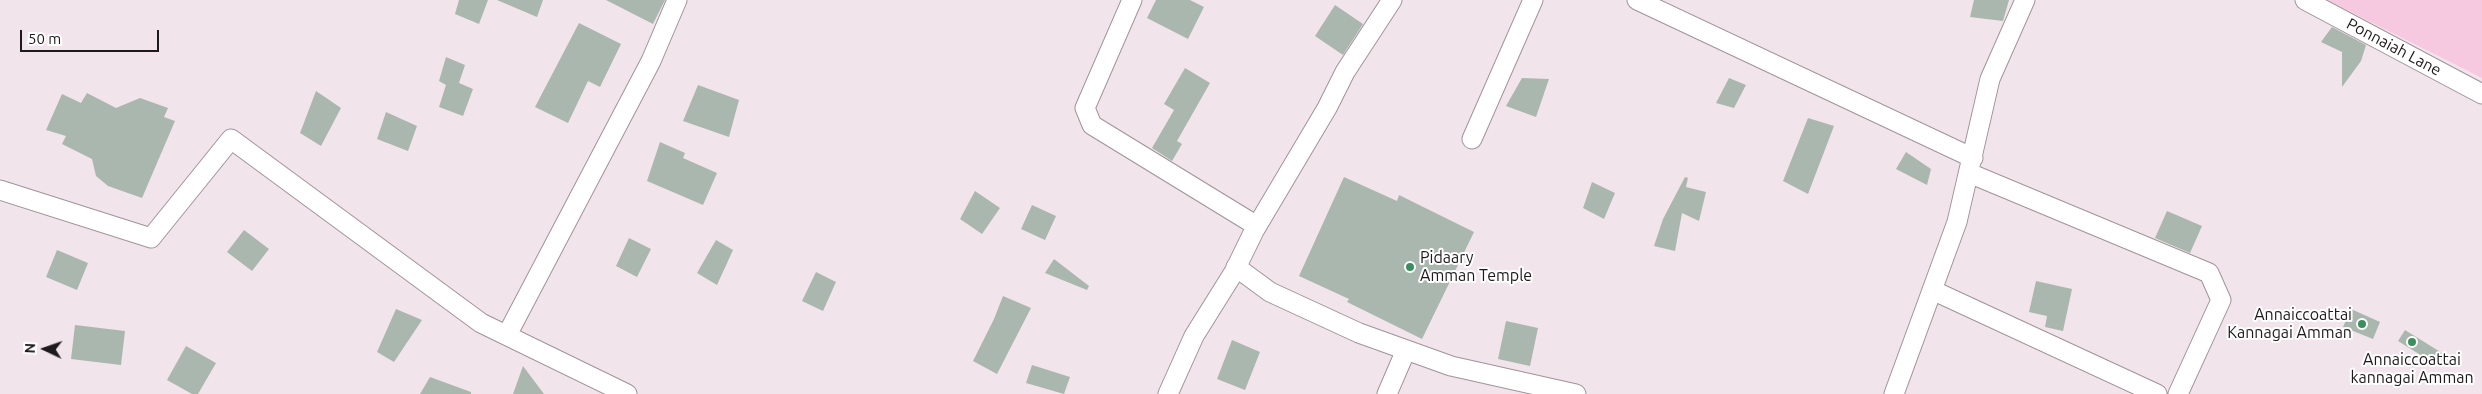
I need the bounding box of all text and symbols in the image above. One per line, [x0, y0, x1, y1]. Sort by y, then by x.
street label: Ponnaiah Lane [2343, 14, 2445, 80]
scale bar [22, 20, 161, 52]
text: 50 m [28, 30, 61, 47]
place label: Pidaary Amman Temple [1420, 248, 1532, 286]
marker: Pidaary Amman Temple [1404, 261, 1416, 273]
place label: Annaiccoattai Kannagai Amman [2227, 305, 2352, 343]
marker: Annaiccoattai Kannagai Amman [2356, 318, 2368, 330]
north arrow [20, 324, 70, 374]
marker: Annaiccoattai kannagai Amman [2406, 336, 2418, 348]
text: N [22, 343, 38, 354]
place label: Annaiccoattai kannagai Amman [2350, 350, 2474, 388]

